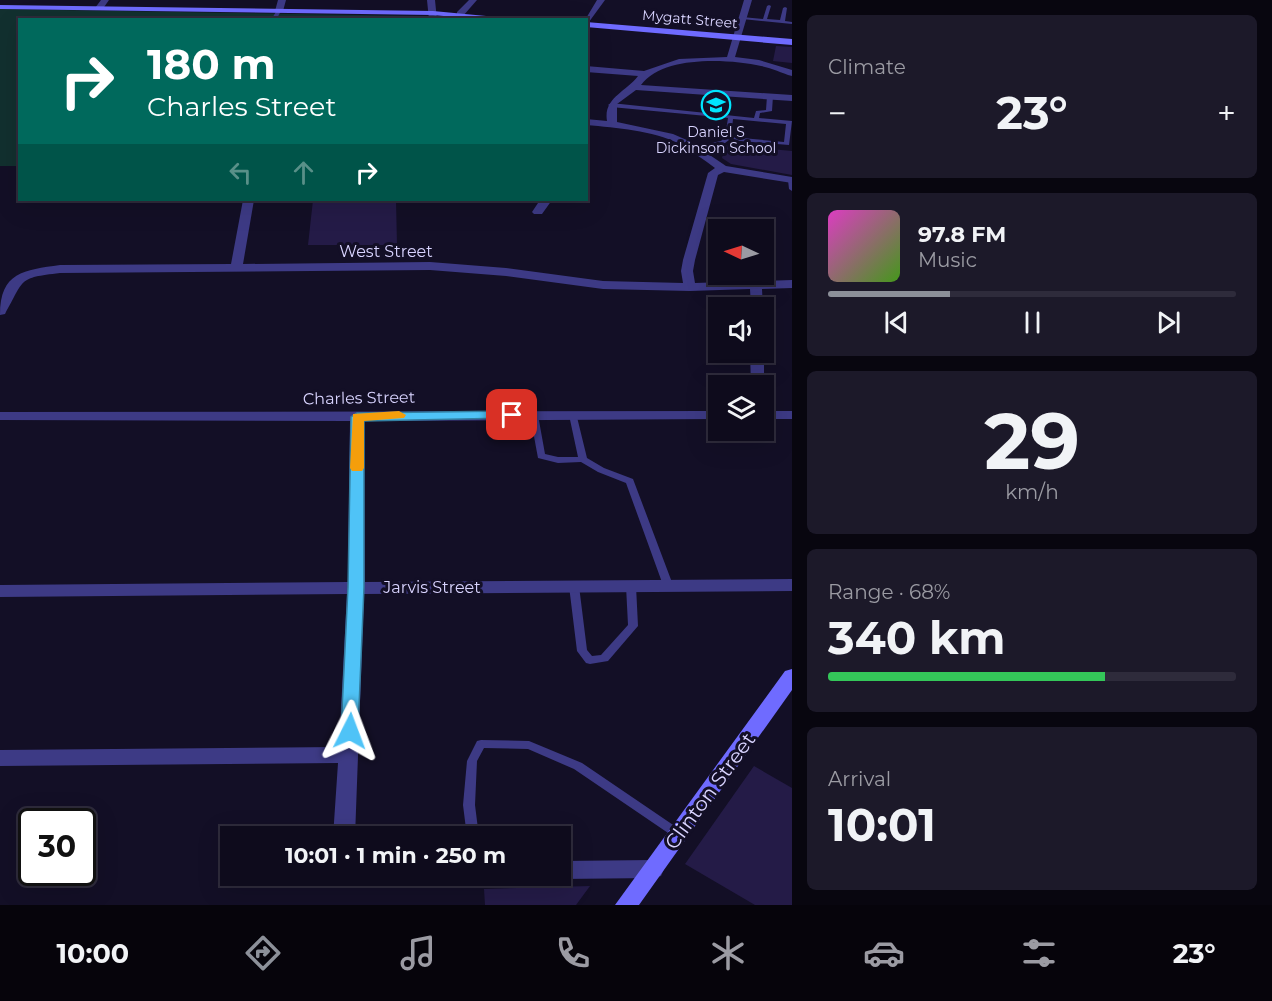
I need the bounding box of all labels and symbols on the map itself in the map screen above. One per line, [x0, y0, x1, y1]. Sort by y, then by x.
street label: Mygatt Street [642, 6, 739, 32]
school or university icon: Daniel S Dickinson School [700, 89, 732, 121]
place label: Daniel S Dickinson School [656, 123, 776, 157]
north arrow [708, 219, 774, 285]
street label: West Street [339, 242, 433, 261]
street label: Charles Street [303, 388, 416, 408]
pin [486, 389, 537, 440]
street label: Jarvis Street [382, 578, 481, 597]
position arrow [318, 699, 382, 763]
street label: Clinton Street [660, 728, 760, 854]
speed limit sign: 30 [18, 808, 96, 886]

